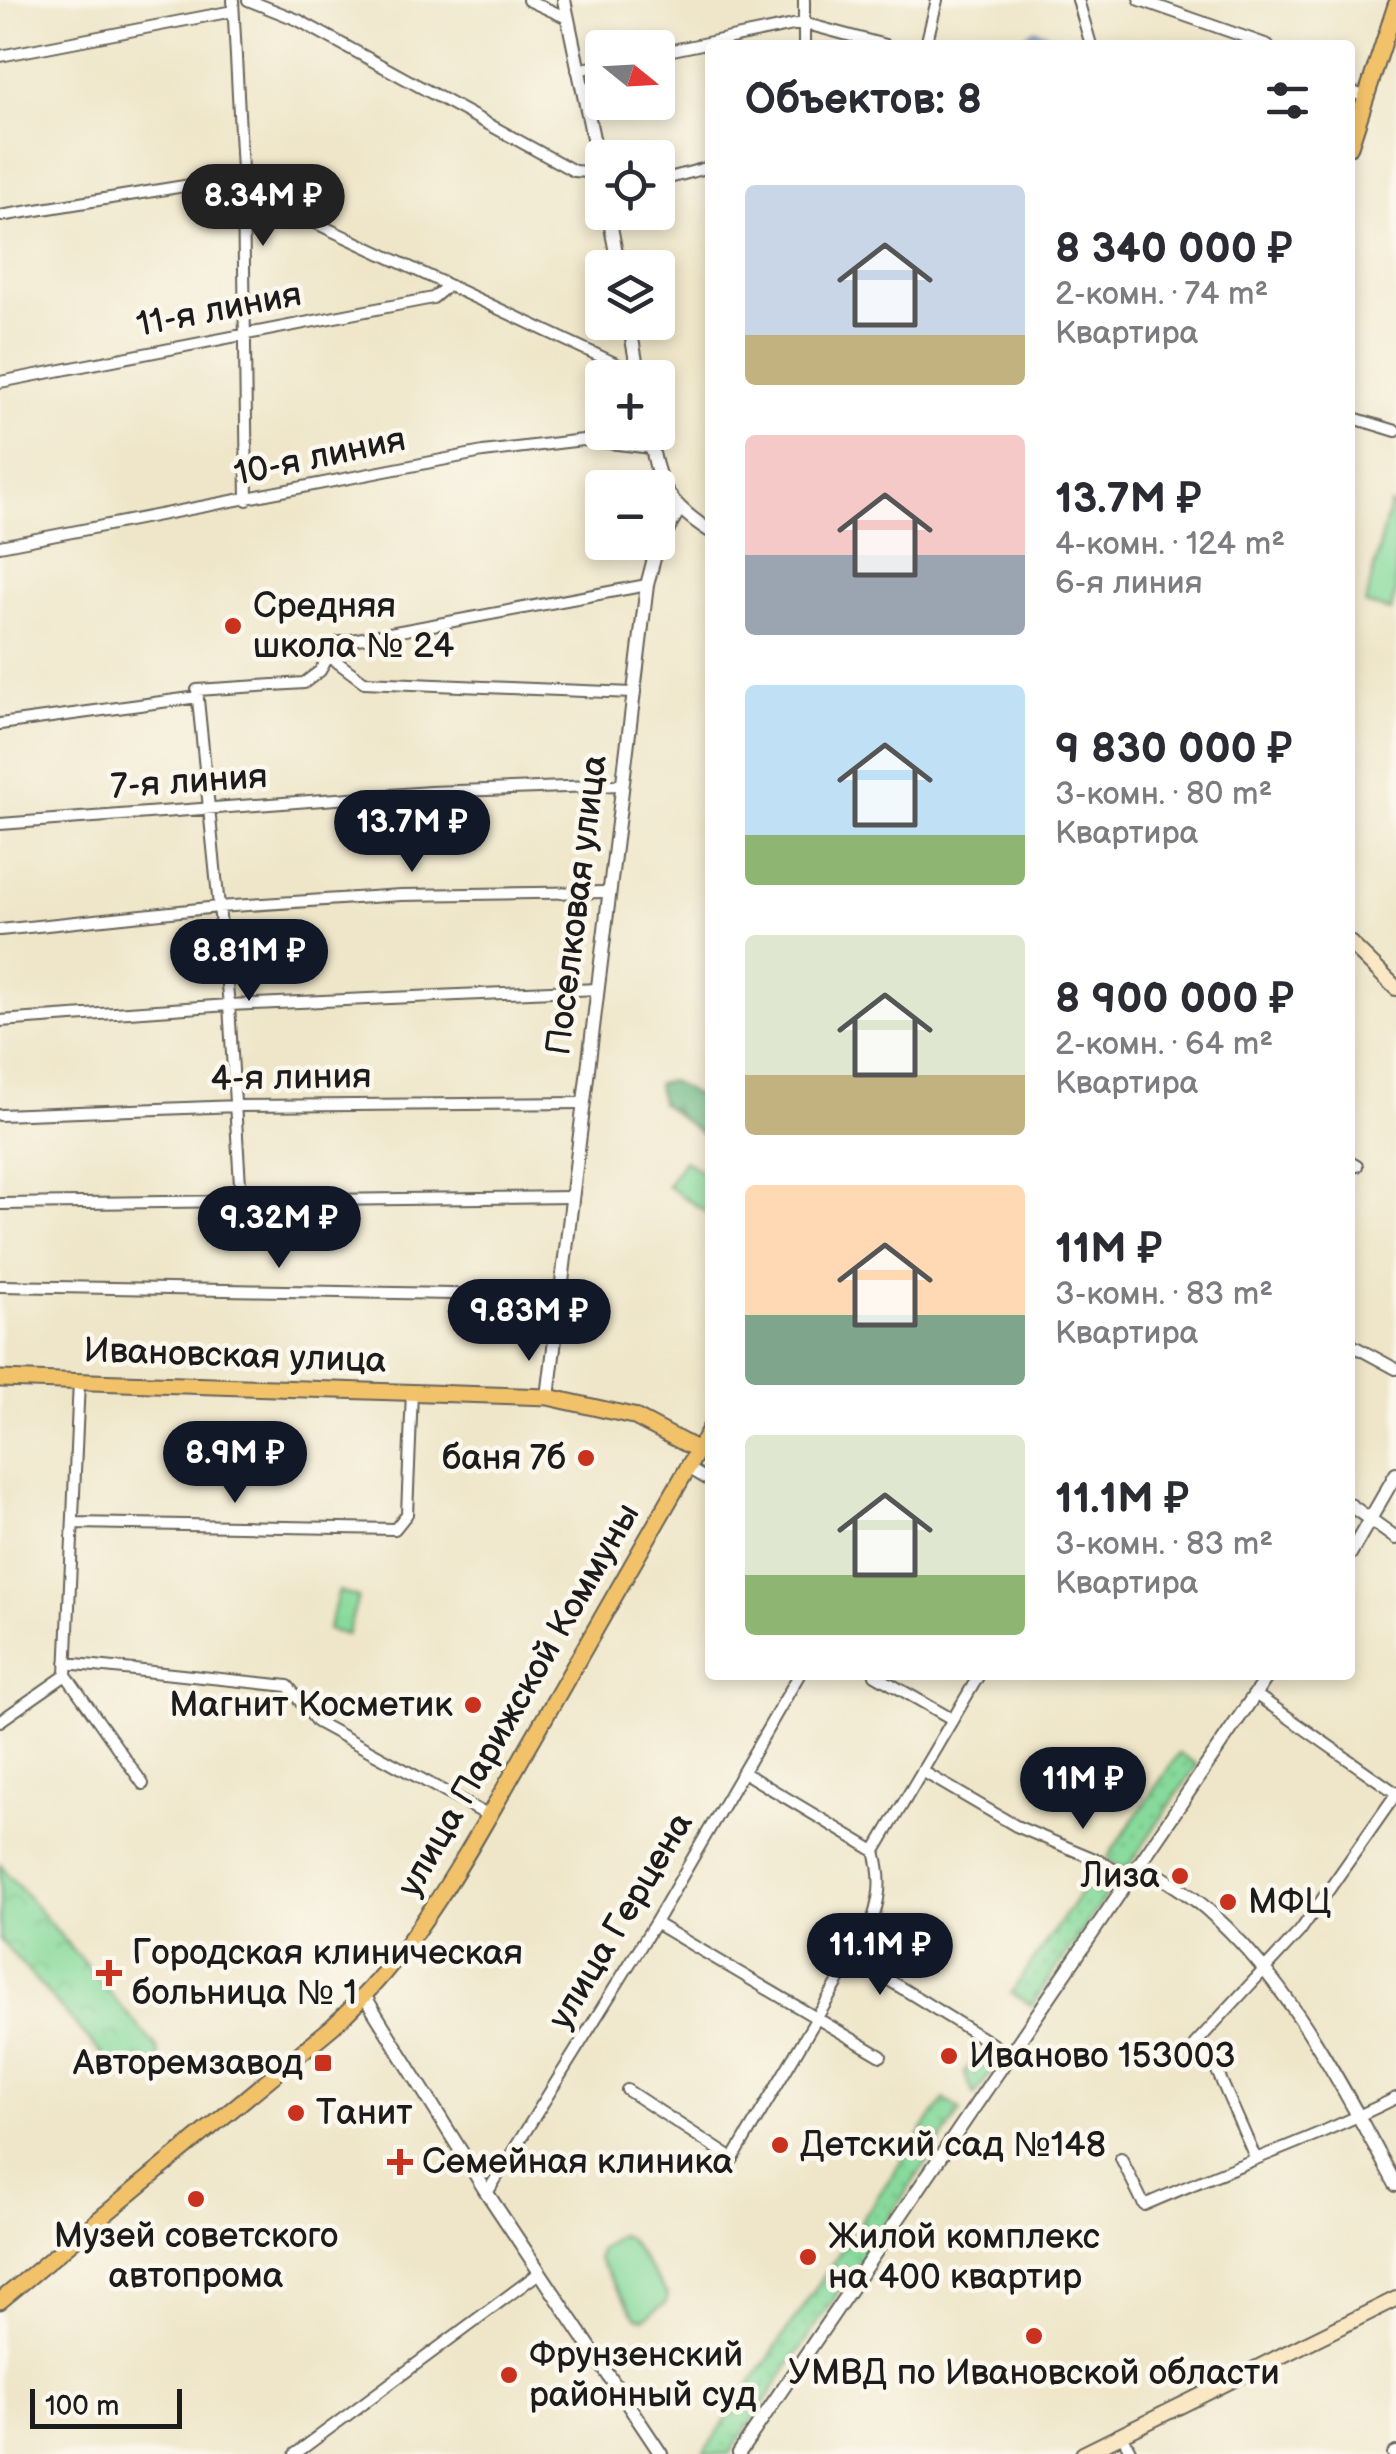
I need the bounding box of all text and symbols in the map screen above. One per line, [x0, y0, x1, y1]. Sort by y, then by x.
north arrow [585, 30, 675, 120]
map controls [585, 30, 675, 560]
icon: filters [1260, 73, 1315, 128]
text: Объектов: 8 [745, 75, 982, 126]
button: locate [585, 140, 675, 230]
pin: 8.34M ₽ [171, 164, 355, 249]
text: 8.34M ₽ [204, 177, 322, 216]
text: 8 340 000 ₽ [1055, 224, 1293, 275]
icon: home [825, 225, 945, 345]
button: layers [585, 250, 675, 340]
street label: 11-я линия [133, 273, 305, 347]
text: 2-комн. · 74 m² [1055, 275, 1268, 314]
text: Квартира [1055, 314, 1198, 353]
button: + [585, 360, 675, 450]
street label: 10-я линия [230, 418, 410, 496]
button: − [585, 470, 675, 560]
text: 13.7M ₽ [1055, 474, 1202, 525]
icon: home [825, 475, 945, 595]
text: 4-комн. · 124 m² [1055, 525, 1285, 564]
text: 6-я линия [1055, 564, 1202, 603]
place label: Средняя школа № 24 [253, 585, 454, 668]
marker: Средняя школа № 24 [222, 615, 244, 637]
text: 9 830 000 ₽ [1055, 724, 1293, 775]
icon: home [825, 725, 945, 845]
street label: Поселковая улица [537, 752, 617, 1058]
street label: 7-я линия [109, 755, 269, 809]
text: 3-комн. · 80 m² [1055, 775, 1272, 814]
pin: 13.7M ₽ [320, 790, 504, 875]
text: 13.7M ₽ [356, 803, 468, 842]
text: Квартира [1055, 814, 1198, 853]
pin: 8.81M ₽ [157, 919, 341, 1004]
text: 8.81M ₽ [192, 932, 306, 971]
text: 8 900 000 ₽ [1055, 974, 1294, 1025]
icon: home [825, 975, 945, 1095]
text: 2-комн. · 64 m² [1055, 1025, 1273, 1064]
street label: 4-я линия [210, 1055, 372, 1101]
text: Квартира [1055, 1064, 1198, 1103]
pin: 9.32M ₽ [187, 1186, 371, 1271]
text: 9.32M ₽ [220, 1199, 338, 1238]
text: 11M ₽ [1055, 1224, 1162, 1275]
icon: home [825, 1225, 945, 1345]
text: 3-комн. · 83 m² [1055, 1275, 1273, 1314]
pin: 9.83M ₽ [437, 1279, 621, 1364]
text: 9.83M ₽ [470, 1292, 588, 1331]
text: Квартира [1055, 1314, 1198, 1353]
street label: Ивановская улица [83, 1329, 387, 1383]
pin: 8.9M ₽ [154, 1421, 316, 1506]
text: 8.9M ₽ [185, 1434, 285, 1473]
place label: баня 7б [442, 1437, 566, 1480]
marker: баня 7б [575, 1447, 597, 1469]
text: 11.1M ₽ [1055, 1474, 1189, 1525]
icon: home [825, 1475, 945, 1595]
street label: улица Парижской Коммуны [389, 1496, 649, 1904]
text: 3-комн. · 83 m² [1055, 1525, 1273, 1564]
text: Квартира [1055, 1564, 1198, 1603]
place label: Магнит Косметик [169, 1684, 453, 1727]
marker: Магнит Косметик [462, 1694, 484, 1716]
pin: 11M ₽ [1013, 1747, 1153, 1832]
text: 11M ₽ [1042, 1760, 1124, 1799]
street label: улица Герцена [539, 1804, 703, 2037]
place label: Лиза [1080, 1855, 1160, 1898]
marker: Лиза [1169, 1865, 1191, 1887]
place label: МФЦ [1248, 1881, 1331, 1924]
marker: МФЦ [1217, 1891, 1239, 1913]
pin: 11.1M ₽ [788, 1913, 972, 1998]
text: 11.1M ₽ [829, 1926, 931, 1965]
place label: Городская клиническая больница № 1 [132, 1932, 523, 2015]
marker: Городская клиническая больница № 1 [96, 1960, 122, 1986]
place label: Иваново 153003 [969, 2035, 1236, 2078]
place label: Авторемзавод [72, 2042, 303, 2085]
marker: Иваново 153003 [938, 2045, 960, 2067]
marker: Авторемзавод [312, 2052, 334, 2074]
place label: Танит [316, 2092, 413, 2135]
marker: Танит [285, 2102, 307, 2124]
place label: Детский сад №148 [800, 2124, 1106, 2167]
marker: Детский сад №148 [769, 2134, 791, 2156]
place label: Семейная клиника [422, 2141, 734, 2184]
marker: Семейная клиника [387, 2149, 413, 2175]
marker: Музей советского автопрома [185, 2188, 207, 2210]
place label: Музей советского автопрома [54, 2215, 338, 2298]
place label: Жилой комплекс на 400 квартир [828, 2216, 1100, 2299]
marker: Жилой комплекс на 400 квартир [797, 2246, 819, 2268]
marker: УМВД по Ивановской области [1023, 2325, 1045, 2347]
place label: Фрунзенский районный суд [529, 2334, 757, 2417]
place label: УМВД по Ивановской области [788, 2352, 1280, 2395]
marker: Фрунзенский районный суд [498, 2364, 520, 2386]
scale bar [30, 2384, 182, 2428]
text: 100 m [45, 2390, 119, 2423]

